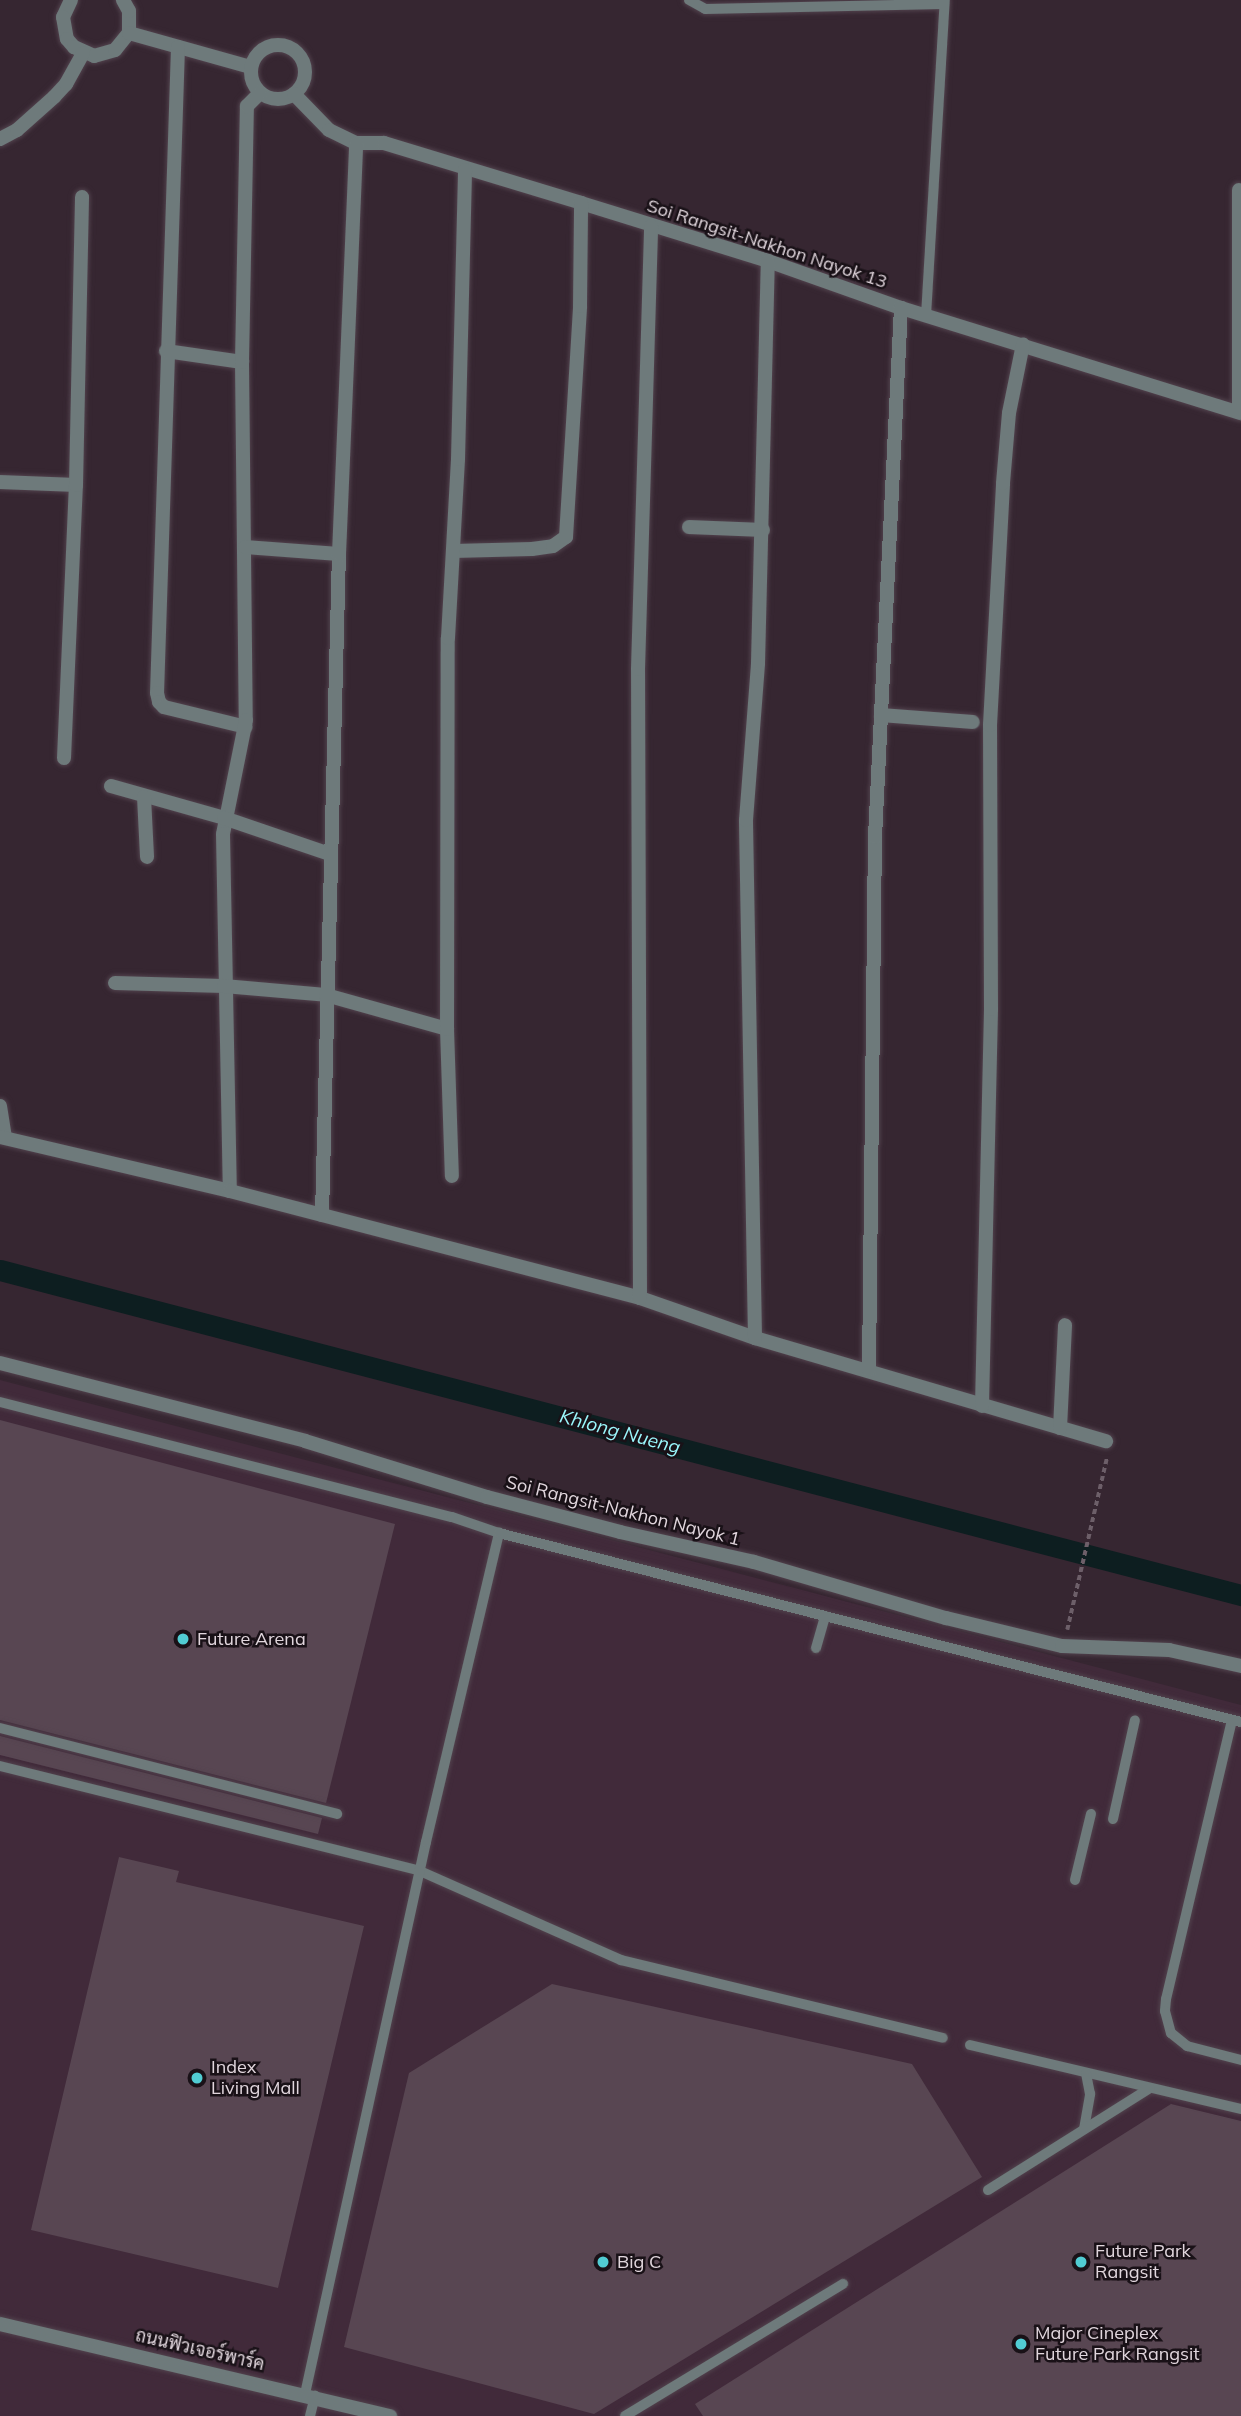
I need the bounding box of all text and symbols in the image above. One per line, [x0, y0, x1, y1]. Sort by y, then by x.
street label: Soi Rangsit-Nakhon Nayok 13 [644, 195, 890, 293]
water label: Khlong Nueng [557, 1405, 683, 1459]
street label: Soi Rangsit-Nakhon Nayok 1 [504, 1471, 742, 1551]
place label: Future Arena [197, 1628, 306, 1650]
marker: Future Arena [175, 1631, 191, 1647]
place label: Index Living Mall [211, 2057, 300, 2100]
marker: Index Living Mall [189, 2070, 205, 2086]
place label: Future Park Rangsit [1095, 2241, 1191, 2284]
place label: Big C [617, 2251, 661, 2273]
marker: Big C [595, 2254, 611, 2270]
marker: Future Park Rangsit [1073, 2254, 1089, 2270]
place label: Major Cineplex Future Park Rangsit [1035, 2323, 1200, 2366]
street label: ถนนฟิวเจอร์พาร์ค [133, 2325, 267, 2375]
marker: Major Cineplex Future Park Rangsit [1013, 2336, 1029, 2352]

